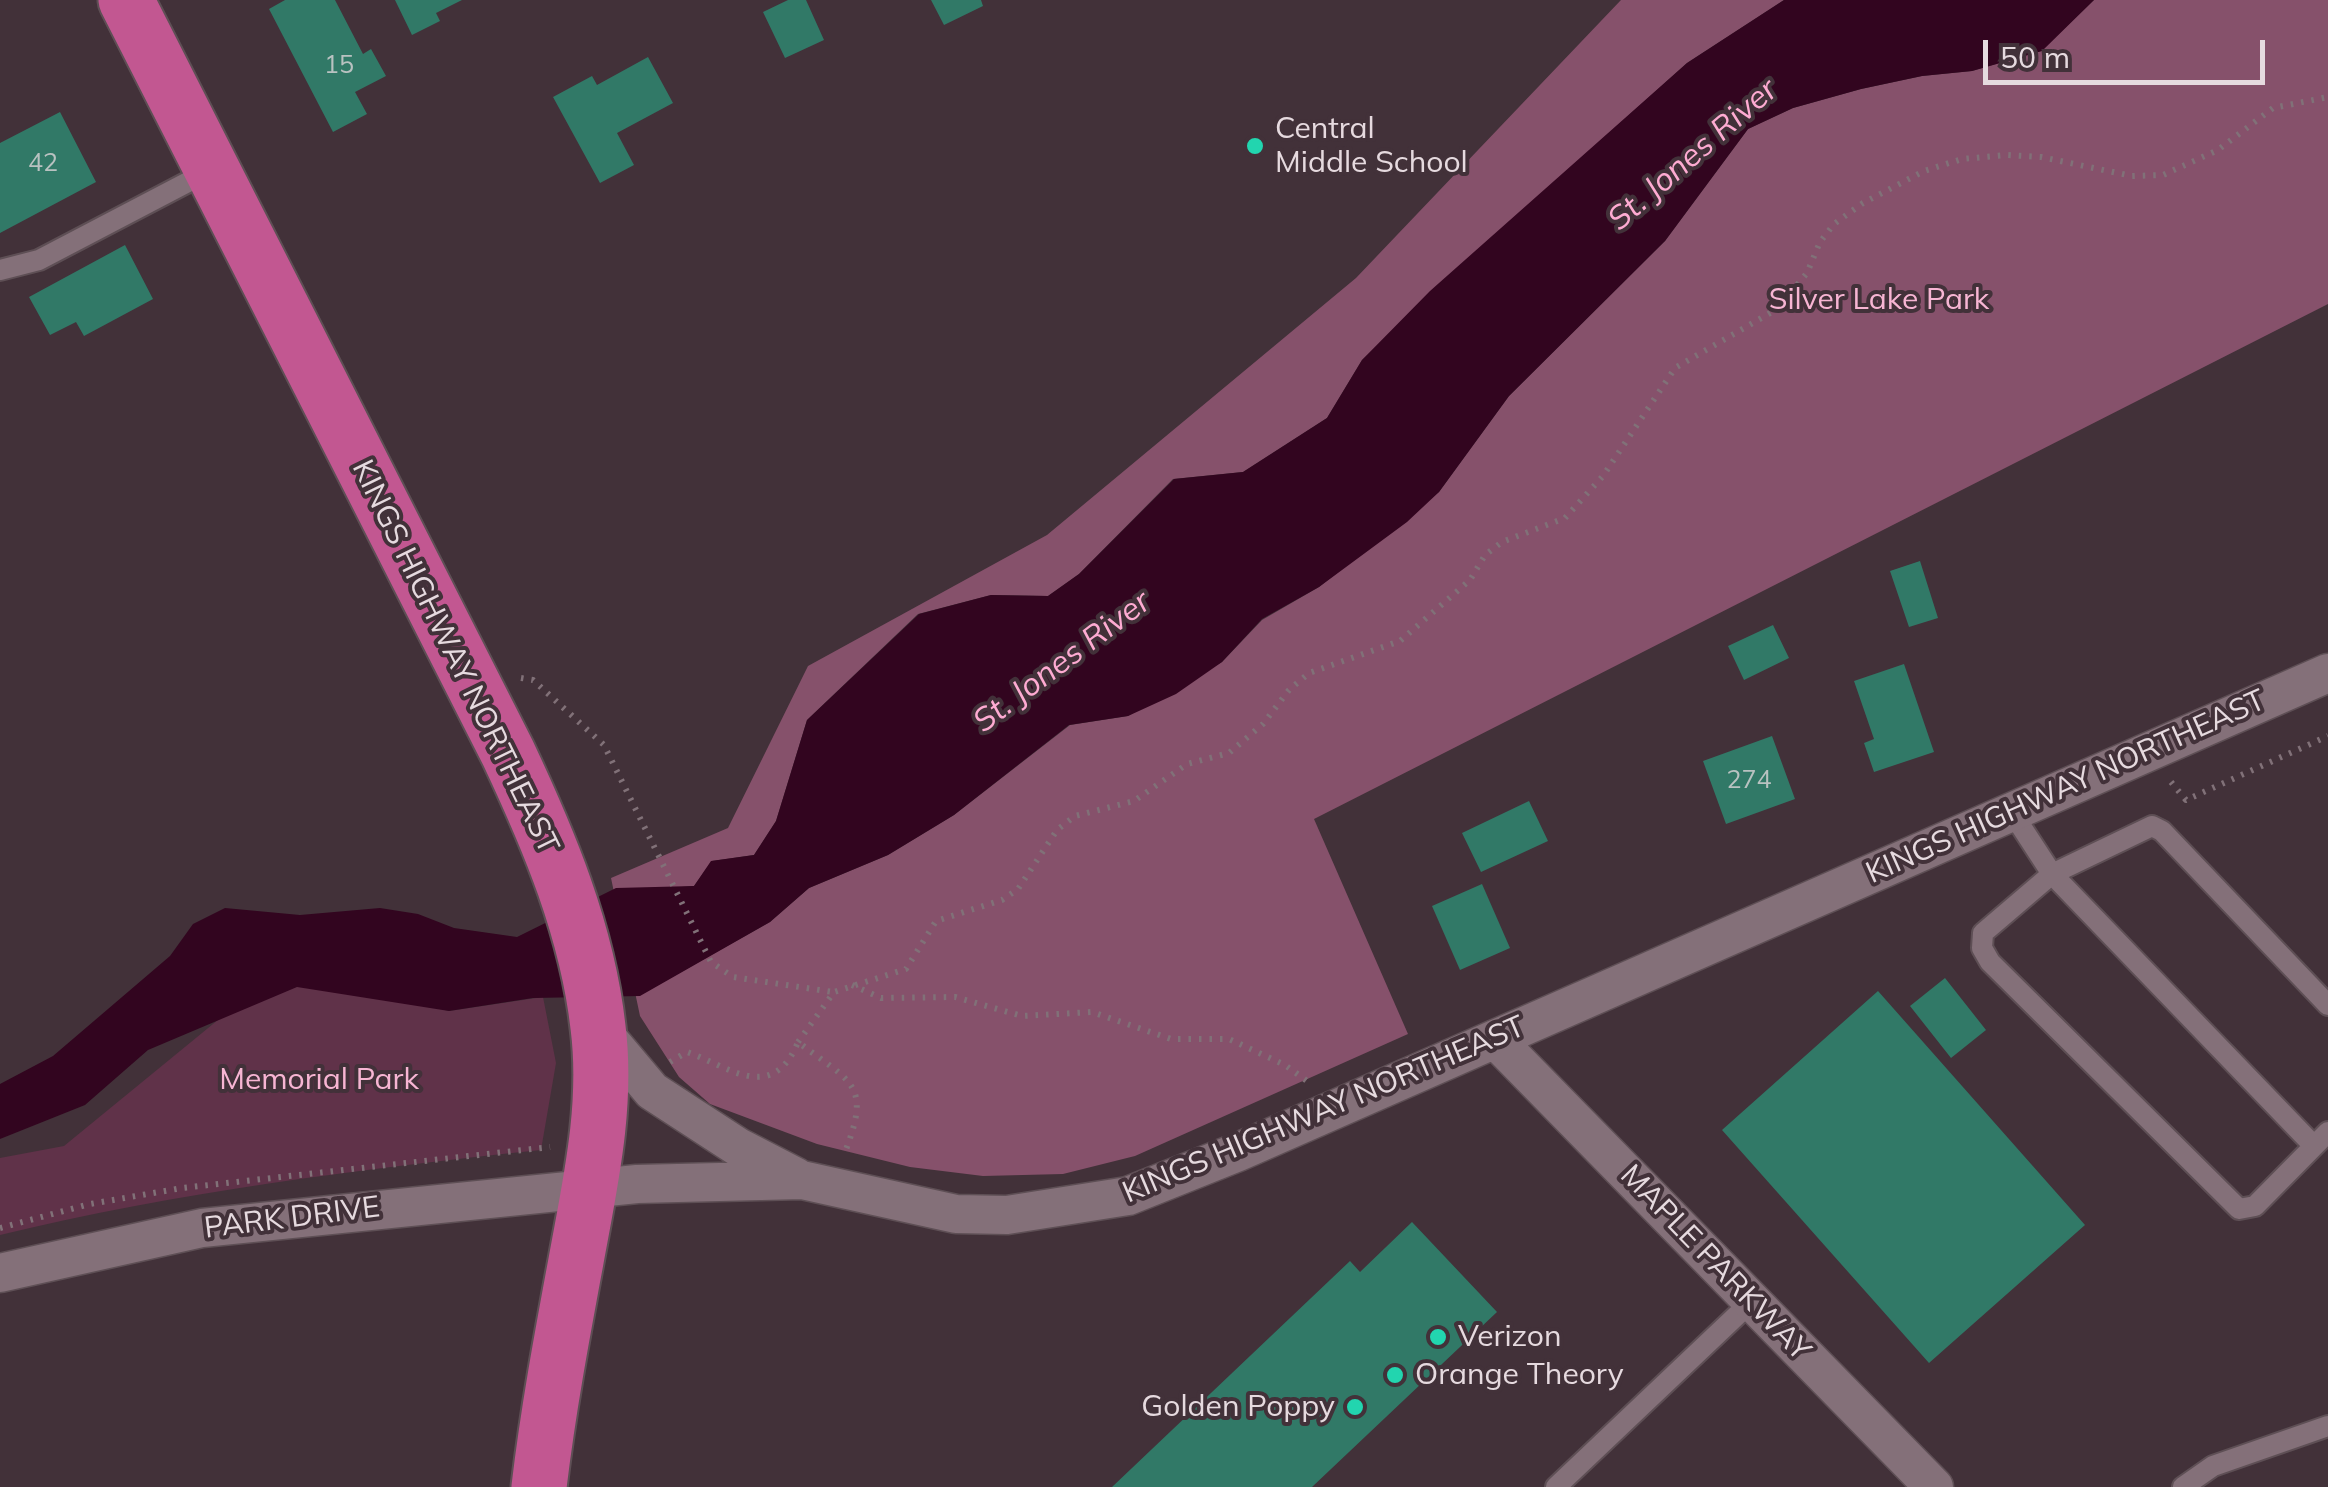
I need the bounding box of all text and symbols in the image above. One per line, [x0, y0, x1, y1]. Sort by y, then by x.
scale bar [1988, 20, 2270, 82]
text: 50 m [2000, 38, 2070, 76]
house number: 15 [324, 50, 354, 80]
water label: St. Jones River [1600, 71, 1786, 239]
place label: Central Middle School [1275, 111, 1468, 182]
marker: Central Middle School [1244, 135, 1266, 157]
house number: 42 [28, 148, 58, 178]
park label: Silver Lake Park [1769, 282, 1989, 318]
street label: KINGS HIGHWAY NORTHEAST [344, 454, 566, 860]
water label: St. Jones River [966, 583, 1158, 741]
street label: KINGS HIGHWAY NORTHEAST [1861, 682, 2271, 892]
house number: 274 [1727, 765, 1771, 795]
street label: KINGS HIGHWAY NORTHEAST [1117, 1009, 1531, 1211]
park label: Memorial Park [219, 1062, 419, 1098]
street label: MAPLE PARKWAY [1612, 1158, 1818, 1368]
street label: PARK DRIVE [202, 1189, 382, 1247]
place label: Verizon [1458, 1319, 1562, 1355]
marker: Verizon [1427, 1326, 1449, 1348]
place label: Orange Theory [1415, 1357, 1624, 1393]
marker: Orange Theory [1384, 1364, 1406, 1386]
place label: Golden Poppy [1141, 1389, 1335, 1425]
marker: Golden Poppy [1344, 1396, 1366, 1418]

